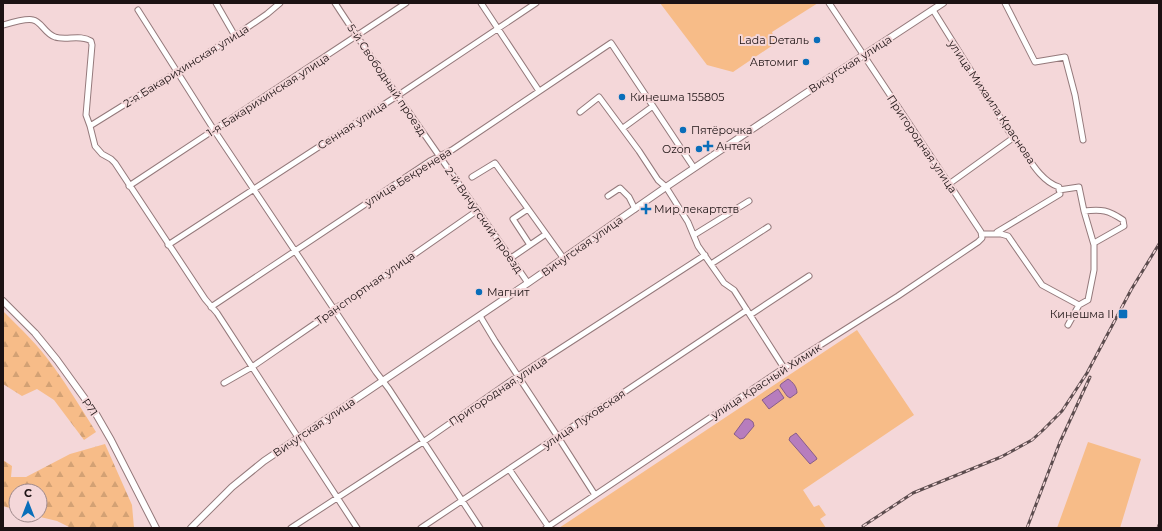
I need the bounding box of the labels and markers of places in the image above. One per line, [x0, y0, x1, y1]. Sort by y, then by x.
place label: Lada Dеталь [739, 33, 809, 47]
marker: Lada Dеталь [812, 35, 822, 45]
place label: Автомиг [750, 55, 799, 69]
marker: Автомиг [801, 57, 811, 67]
place label: Кинешма 155805 [630, 90, 725, 104]
marker: Кинешма 155805 [617, 92, 627, 102]
place label: Пятёрочка [691, 123, 752, 137]
marker: Пятёрочка [678, 125, 688, 135]
place label: Антей [716, 139, 751, 153]
marker: Антей [703, 141, 713, 151]
place label: Ozon [662, 142, 691, 156]
marker: Ozon [694, 144, 704, 154]
place label: Мир лекартств [654, 202, 739, 216]
marker: Мир лекартств [641, 204, 651, 214]
place label: Магнит [487, 285, 530, 299]
marker: Магнит [474, 287, 484, 297]
place label: Кинешма II [1050, 307, 1114, 321]
marker: Кинешма II [1117, 308, 1129, 320]

